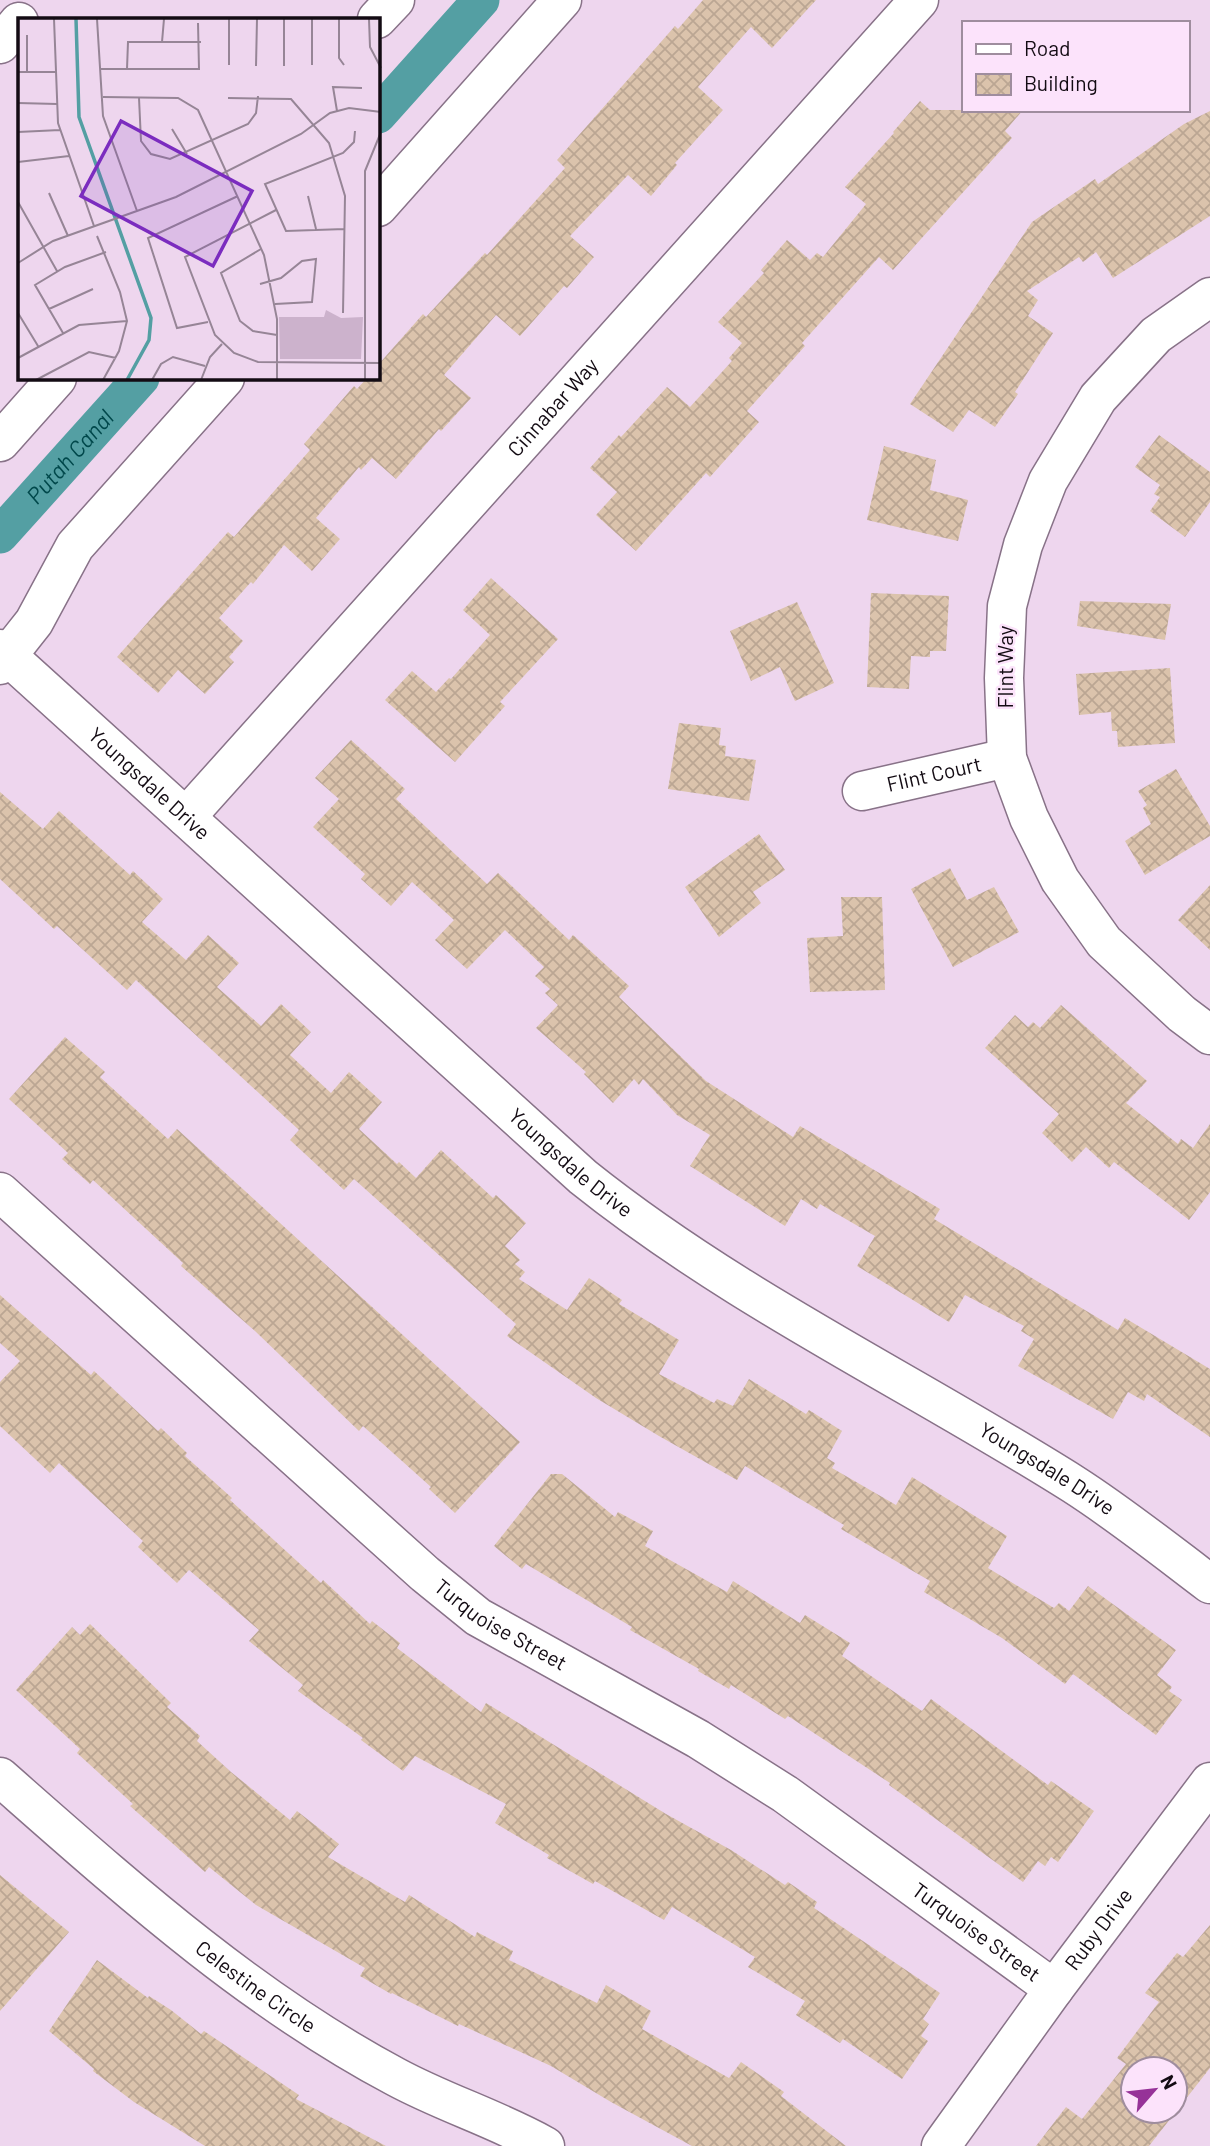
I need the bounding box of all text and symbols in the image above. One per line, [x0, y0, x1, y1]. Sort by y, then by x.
inset map [18, 18, 380, 380]
legend [962, 21, 1189, 112]
text: Road [1024, 35, 1070, 60]
text: Building [1024, 70, 1098, 95]
street label: Cinnabar Way [502, 352, 603, 461]
water label: Putah Canal [20, 403, 119, 509]
street label: Flint Way [992, 625, 1017, 709]
street label: Youngsdale Drive [84, 721, 216, 844]
street label: Flint Court [884, 750, 984, 796]
street label: Youngsdale Drive [504, 1102, 638, 1222]
street label: Youngsdale Drive [975, 1416, 1120, 1519]
street label: Turquoise Street [430, 1573, 572, 1675]
street label: Turquoise Street [908, 1876, 1046, 1986]
street label: Ruby Drive [1059, 1883, 1137, 1974]
street label: Celestine Circle [191, 1934, 321, 2038]
north arrow [1119, 2055, 1189, 2125]
text: N [1156, 2071, 1183, 2093]

